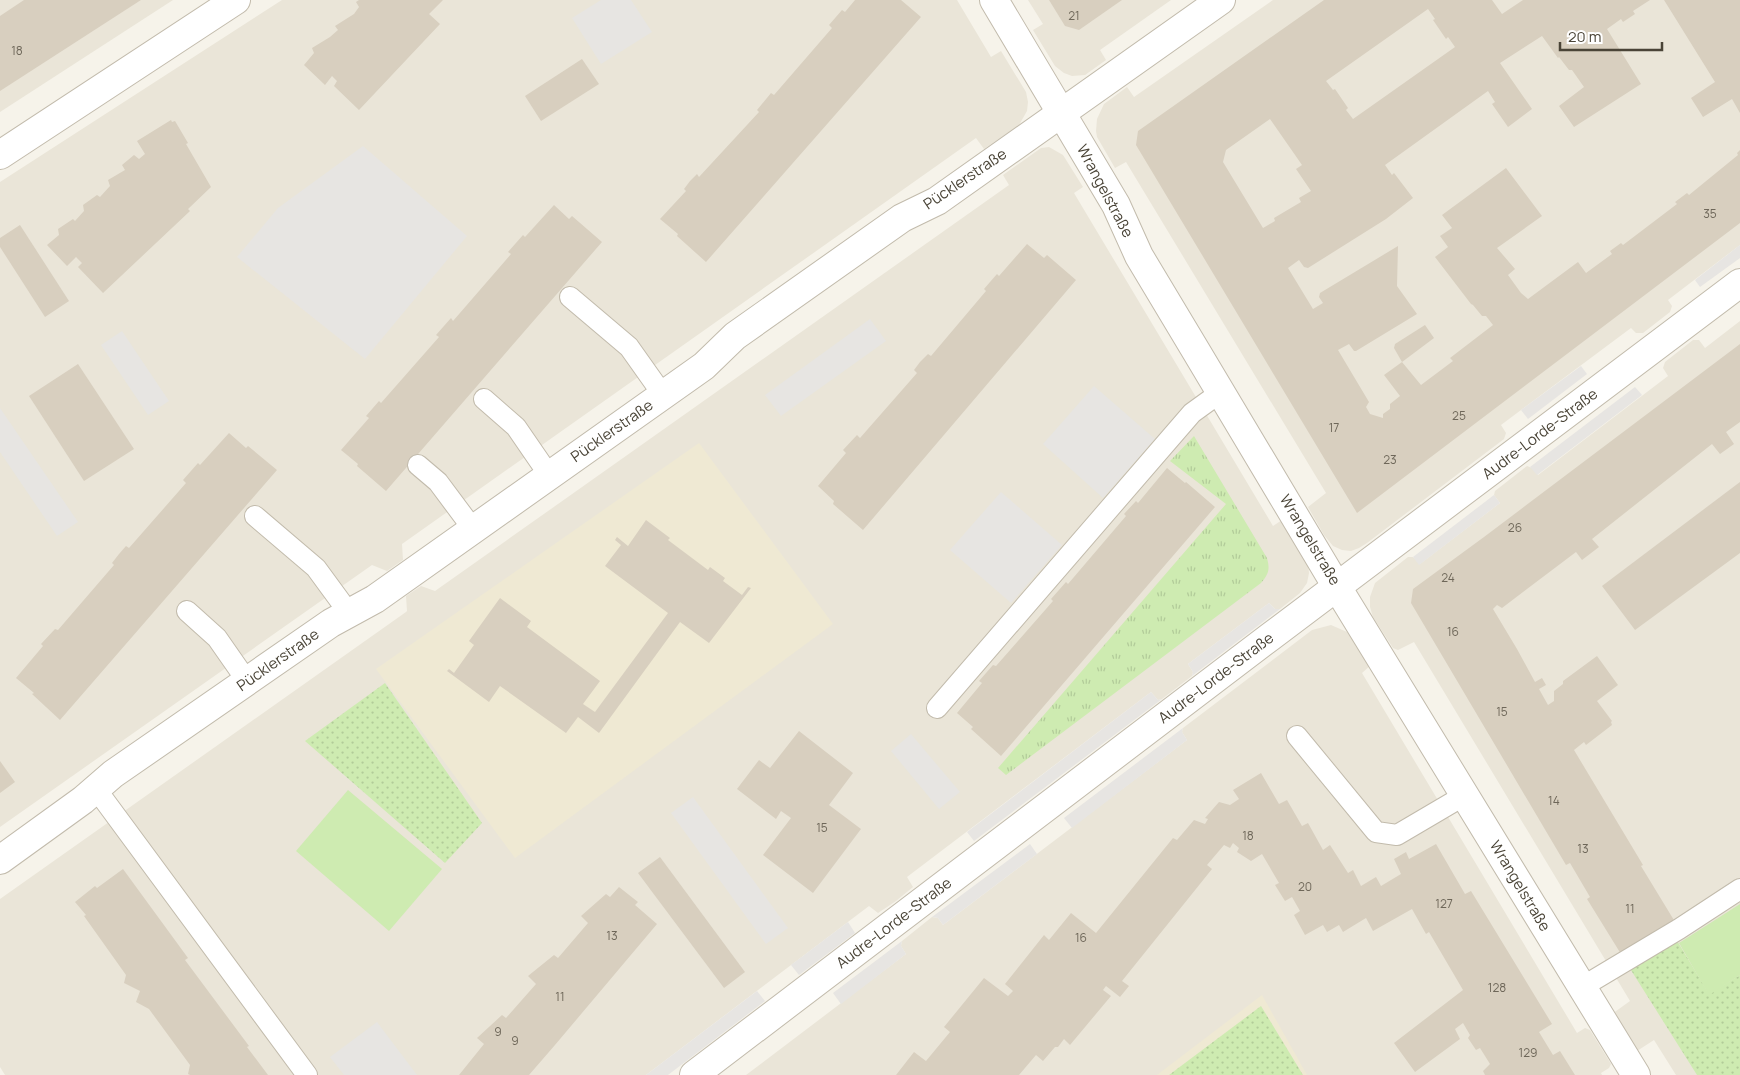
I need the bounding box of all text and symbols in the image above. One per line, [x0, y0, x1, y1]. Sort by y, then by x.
house number: 21 [1068, 7, 1080, 24]
scale bar [1560, 20, 1662, 52]
text: 20 m [1568, 26, 1601, 47]
house number: 18 [11, 42, 23, 59]
street label: Wrangelstraße [1072, 141, 1139, 241]
street label: Pücklerstraße [919, 143, 1011, 214]
house number: 35 [1703, 205, 1717, 222]
street label: Audre-Lorde-Straße [1478, 383, 1602, 484]
street label: Pücklerstraße [566, 394, 657, 467]
house number: 25 [1452, 407, 1466, 424]
house number: 17 [1329, 419, 1339, 436]
house number: 23 [1383, 451, 1397, 468]
street label: Wrangelstraße [1275, 490, 1346, 589]
house number: 26 [1508, 519, 1522, 536]
house number: 24 [1441, 569, 1455, 586]
street label: Pücklerstraße [232, 623, 323, 696]
house number: 16 [1447, 623, 1459, 640]
street label: Audre-Lorde-Straße [1154, 627, 1278, 728]
house number: 15 [1496, 703, 1508, 720]
house number: 14 [1548, 792, 1560, 809]
house number: 15 [816, 819, 828, 836]
house number: 18 [1242, 827, 1254, 844]
street label: Wrangelstraße [1485, 836, 1556, 935]
house number: 13 [1577, 840, 1589, 857]
street label: Audre-Lorde-Straße [832, 872, 956, 973]
house number: 20 [1298, 878, 1312, 895]
house number: 127 [1435, 895, 1453, 912]
house number: 11 [1625, 900, 1635, 917]
house number: 13 [606, 927, 618, 944]
house number: 16 [1075, 929, 1087, 946]
house number: 128 [1488, 979, 1506, 996]
house number: 11 [555, 988, 565, 1005]
house number: 9 [494, 1023, 502, 1040]
house number: 9 [511, 1032, 519, 1049]
house number: 129 [1519, 1044, 1537, 1061]

